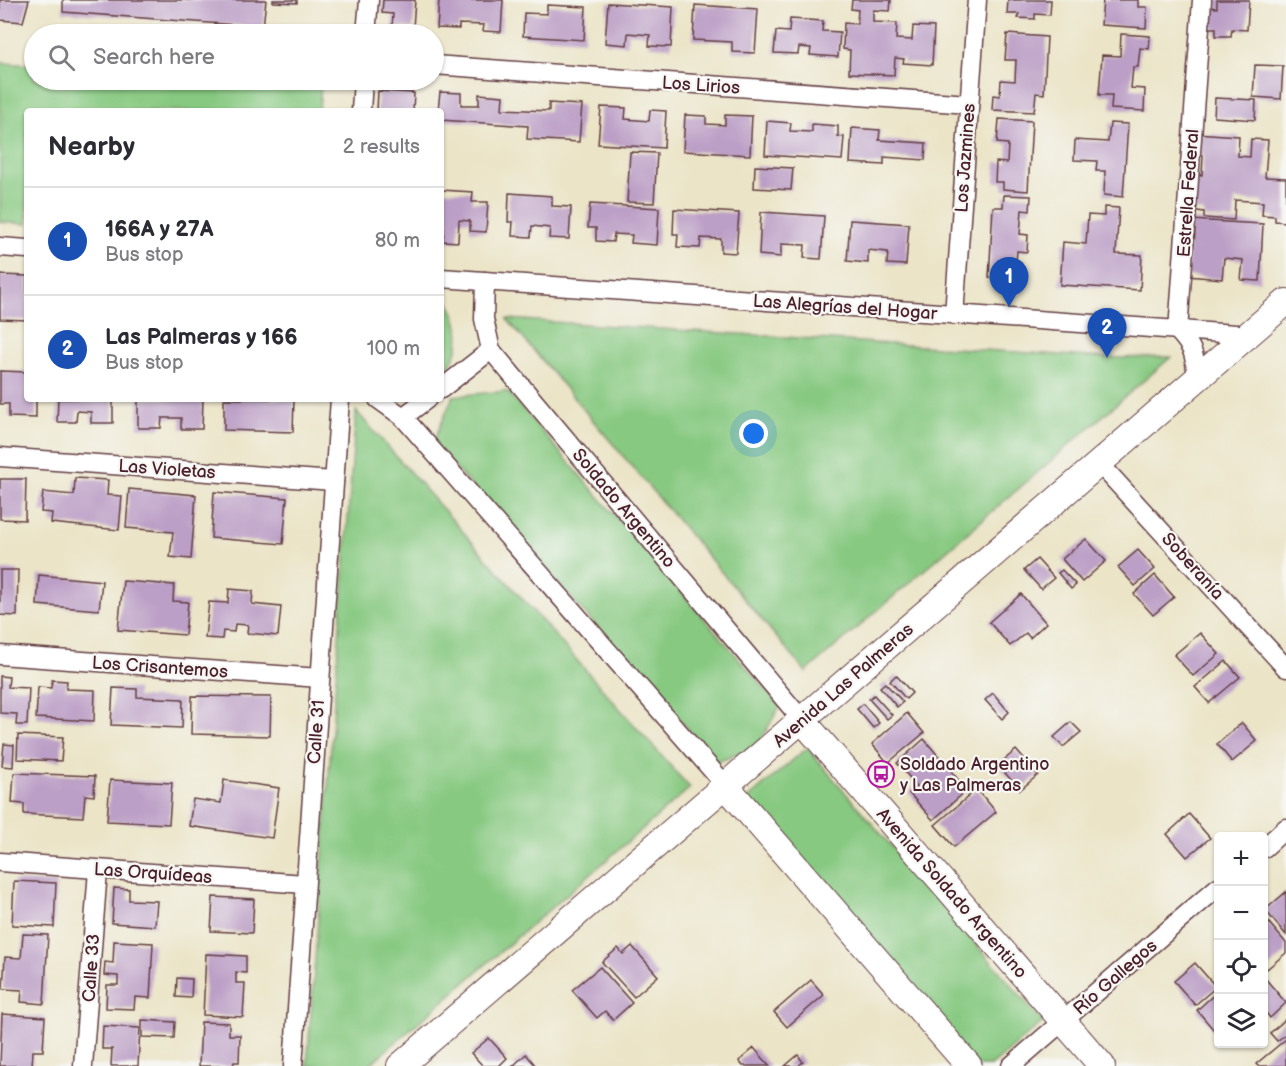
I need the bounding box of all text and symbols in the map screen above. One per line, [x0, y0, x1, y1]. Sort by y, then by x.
search box [24, 24, 444, 90]
icon: search [45, 41, 78, 74]
text: Search here [93, 44, 215, 71]
street label: Los Lirios [661, 72, 741, 99]
street label: Los Jazmines [951, 103, 980, 213]
street label: Estrella Federal [1174, 128, 1203, 258]
text: Nearby [48, 132, 135, 163]
text: 2 results [343, 135, 420, 159]
text: 166A y 27A [105, 216, 213, 243]
text: 1 [63, 229, 72, 253]
text: 80 m [375, 229, 420, 253]
text: Bus stop [105, 243, 184, 267]
pin: 1 [990, 258, 1028, 307]
street label: Las Alegrías del Hogar [752, 291, 938, 324]
pin: 2 [1088, 308, 1126, 358]
text: Las Palmeras y 166 [105, 324, 298, 351]
text: 2 [62, 337, 73, 361]
text: 100 m [367, 337, 420, 361]
text: Bus stop [105, 351, 184, 375]
your location [739, 419, 768, 448]
street label: Soldado Argentino [568, 444, 680, 572]
street label: Las Violetas [118, 456, 216, 483]
street label: Soberanía [1157, 529, 1228, 604]
street label: Avenida Las Palmeras [769, 619, 918, 752]
street label: Los Crisantemos [91, 652, 229, 683]
street label: Calle 31 [304, 699, 329, 765]
place label: Soldado Argentino y Las Palmeras [899, 754, 1049, 796]
bus stop icon: Soldado Argentino y Las Palmeras [866, 759, 896, 789]
street label: Avenida Soldado Argentino [872, 804, 1031, 983]
map controls [1214, 832, 1268, 1048]
button: + [1214, 832, 1268, 886]
street label: Las Orquídeas [93, 859, 213, 888]
button: − [1214, 886, 1268, 940]
street label: Calle 33 [79, 933, 104, 1003]
street label: Río Gallegos [1069, 935, 1162, 1019]
button: locate [1214, 940, 1268, 994]
button: layers [1214, 994, 1268, 1048]

